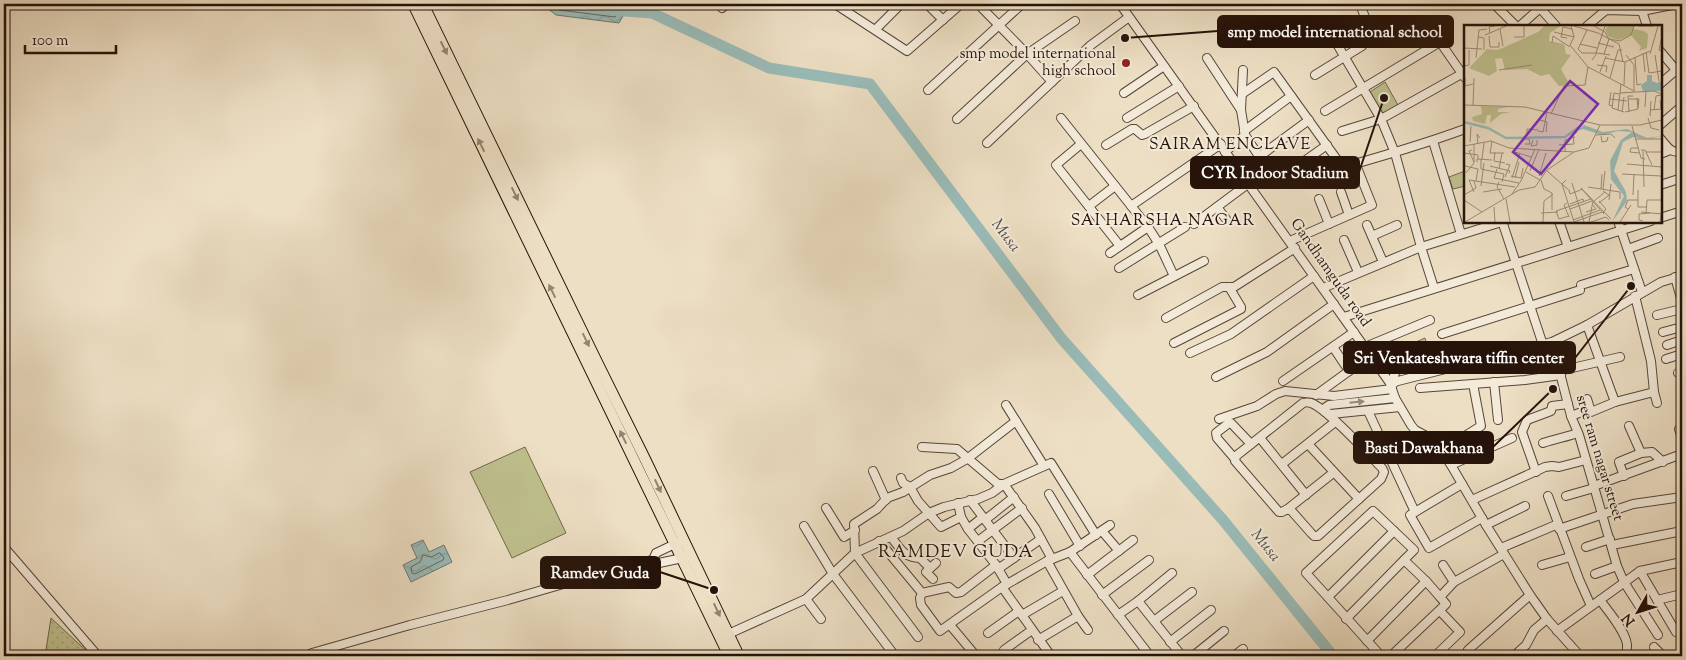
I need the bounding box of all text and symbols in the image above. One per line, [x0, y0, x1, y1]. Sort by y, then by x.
callout: smp model international school [1218, 16, 1453, 47]
scale bar [25, 22, 116, 54]
text: smp model international school [1228, 22, 1443, 45]
inset map [1464, 25, 1661, 222]
text: 100 m [32, 31, 69, 52]
one-way arrow [440, 40, 448, 55]
place label: smp model international high school [959, 44, 1116, 82]
marker: smp model international high school [1120, 57, 1132, 69]
district label: SAIRAM ENCLAVE [1149, 134, 1311, 157]
one-way arrow [477, 138, 485, 152]
callout: CYR Indoor Stadium [1191, 157, 1359, 188]
text: CYR Indoor Stadium [1201, 163, 1350, 186]
one-way arrow [511, 187, 519, 201]
district label: SAI HARSHA NAGAR [1071, 210, 1255, 233]
water label: Musa [985, 215, 1025, 257]
street label: Gandhamguda road [1285, 215, 1376, 332]
one-way arrow [548, 284, 556, 298]
one-way arrow [582, 333, 590, 347]
callout: Sri Venkateshwara tiffin center [1344, 342, 1575, 373]
text: Sri Venkateshwara tiffin center [1354, 348, 1565, 371]
street label: sree ram nagar street [1570, 392, 1628, 524]
one-way arrow [1350, 398, 1366, 406]
one-way arrow [619, 430, 627, 444]
callout: Basti Dawakhana [1354, 432, 1493, 463]
text: Basti Dawakhana [1365, 438, 1484, 461]
one-way arrow [654, 478, 662, 493]
water label: Musa [1245, 525, 1285, 567]
district label: RAMDEV GUDA [878, 540, 1034, 566]
callout: Ramdev Guda [541, 557, 660, 588]
text: Ramdev Guda [551, 563, 650, 586]
north arrow [1614, 588, 1664, 638]
one-way arrow [713, 603, 721, 617]
text: N [1618, 608, 1641, 630]

